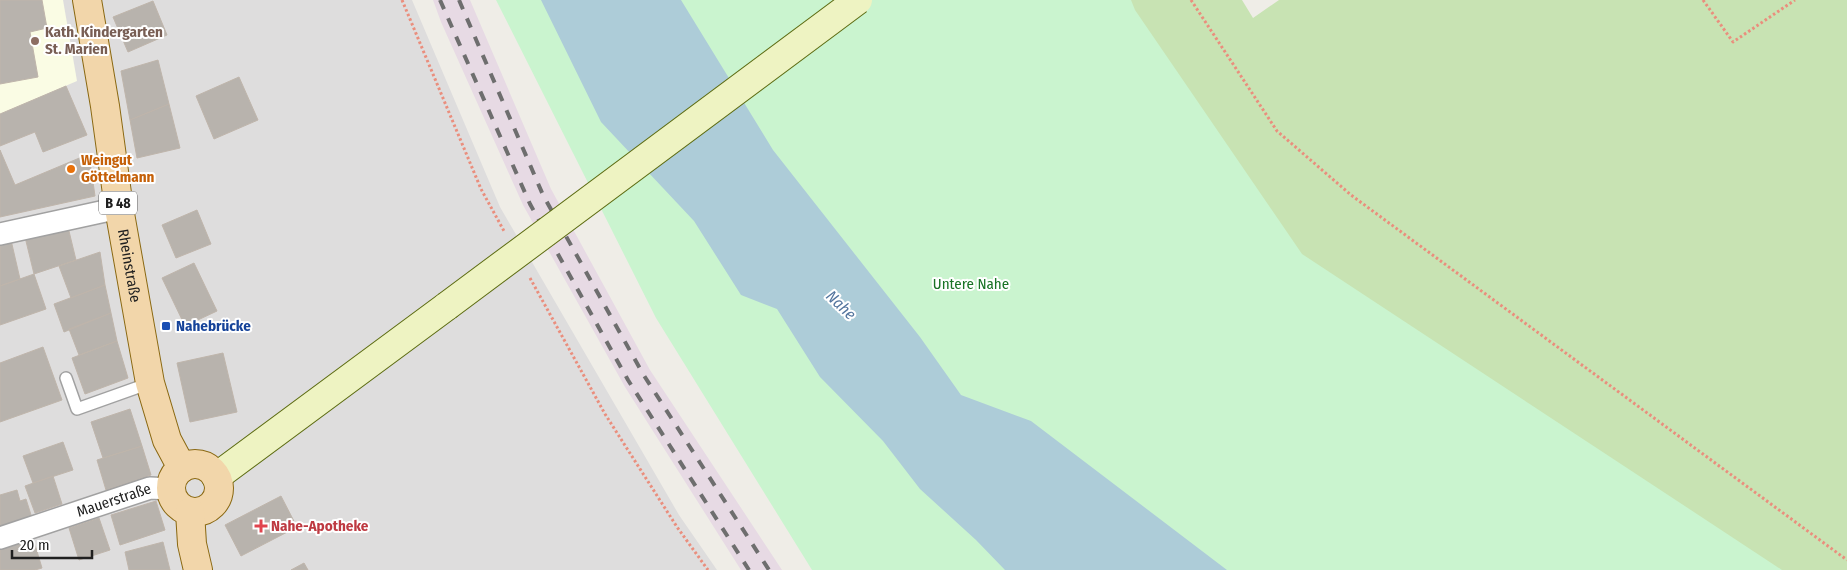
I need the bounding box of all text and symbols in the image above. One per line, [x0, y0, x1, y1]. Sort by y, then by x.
place label: Kath. Kindergarten St. Marien [45, 23, 163, 58]
marker: Kath. Kindergarten St. Marien [29, 35, 41, 47]
place label: Weingut Göttelmann [81, 151, 155, 186]
marker: Weingut Göttelmann [65, 163, 77, 175]
road number: B 48 [99, 192, 137, 214]
street label: Rheinstraße [114, 228, 145, 304]
park label: Untere Nahe [933, 275, 1009, 293]
water label: Nahe [822, 286, 860, 324]
place label: Nahebrücke [176, 317, 251, 335]
marker: Nahebrücke [160, 320, 172, 332]
street label: Mauerstraße [74, 479, 153, 521]
place label: Nahe-Apotheke [271, 517, 369, 535]
marker: Nahe-Apotheke [255, 520, 267, 532]
scale bar [12, 528, 92, 560]
text: 20 m [20, 536, 50, 554]

